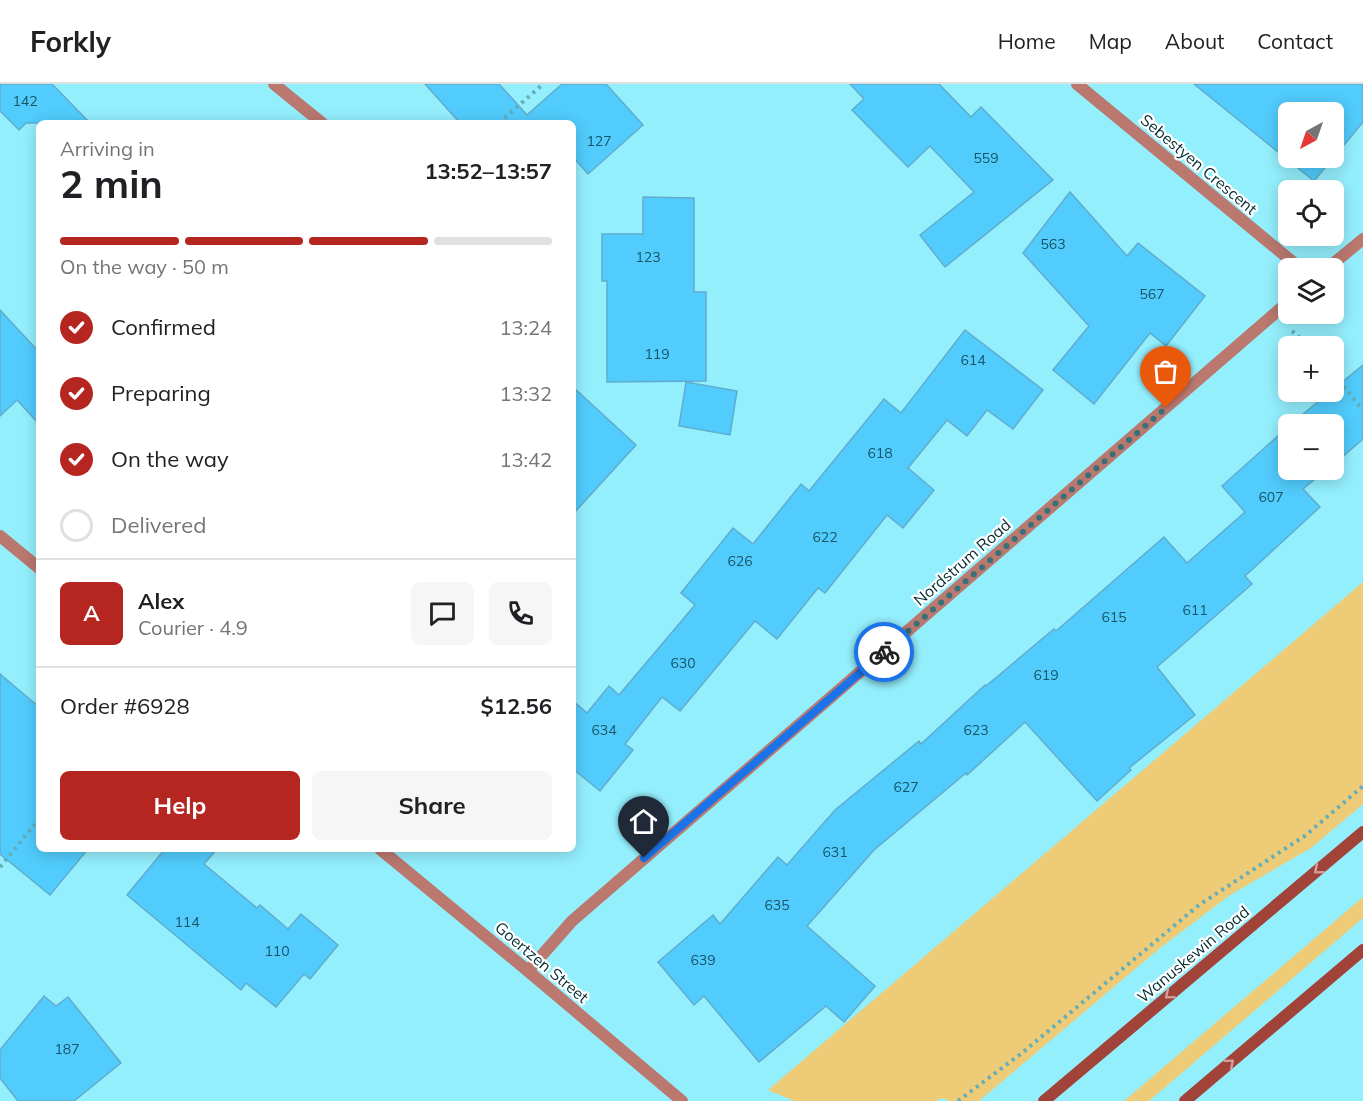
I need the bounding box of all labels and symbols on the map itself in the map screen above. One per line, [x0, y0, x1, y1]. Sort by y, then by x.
house number: 142 [12, 92, 38, 110]
north arrow [1278, 102, 1344, 168]
street label: Sebestyen Crescent [1137, 109, 1262, 219]
house number: 127 [586, 132, 612, 150]
house number: 559 [973, 149, 999, 167]
house number: 563 [1040, 235, 1066, 253]
house number: 123 [635, 248, 661, 266]
house number: 567 [1139, 285, 1165, 303]
house number: 119 [644, 345, 670, 363]
pin [1140, 346, 1191, 408]
house number: 614 [960, 351, 986, 369]
house number: 618 [867, 444, 893, 462]
house number: 607 [1258, 488, 1284, 506]
street label: Nordstrum Road [909, 514, 1015, 610]
house number: 622 [812, 528, 838, 546]
house number: 626 [727, 552, 753, 570]
house number: 611 [1182, 601, 1208, 619]
house number: 615 [1101, 608, 1127, 626]
courier [854, 622, 914, 682]
house number: 630 [670, 654, 696, 672]
house number: 619 [1033, 666, 1059, 684]
house number: 634 [591, 721, 617, 739]
house number: 623 [963, 721, 989, 739]
house number: 627 [893, 778, 919, 796]
pin [618, 796, 669, 858]
house number: 631 [822, 843, 848, 861]
one-way arrow [1314, 862, 1325, 873]
house number: 635 [764, 896, 790, 914]
street label: Wanuskewin Road [1133, 901, 1253, 1007]
house number: 114 [174, 913, 200, 931]
street label: Goertzen Street [491, 917, 593, 1007]
house number: 110 [264, 942, 290, 960]
house number: 639 [690, 951, 716, 969]
one-way arrow [1165, 988, 1176, 999]
house number: 187 [54, 1040, 80, 1058]
one-way arrow [1223, 1059, 1234, 1070]

